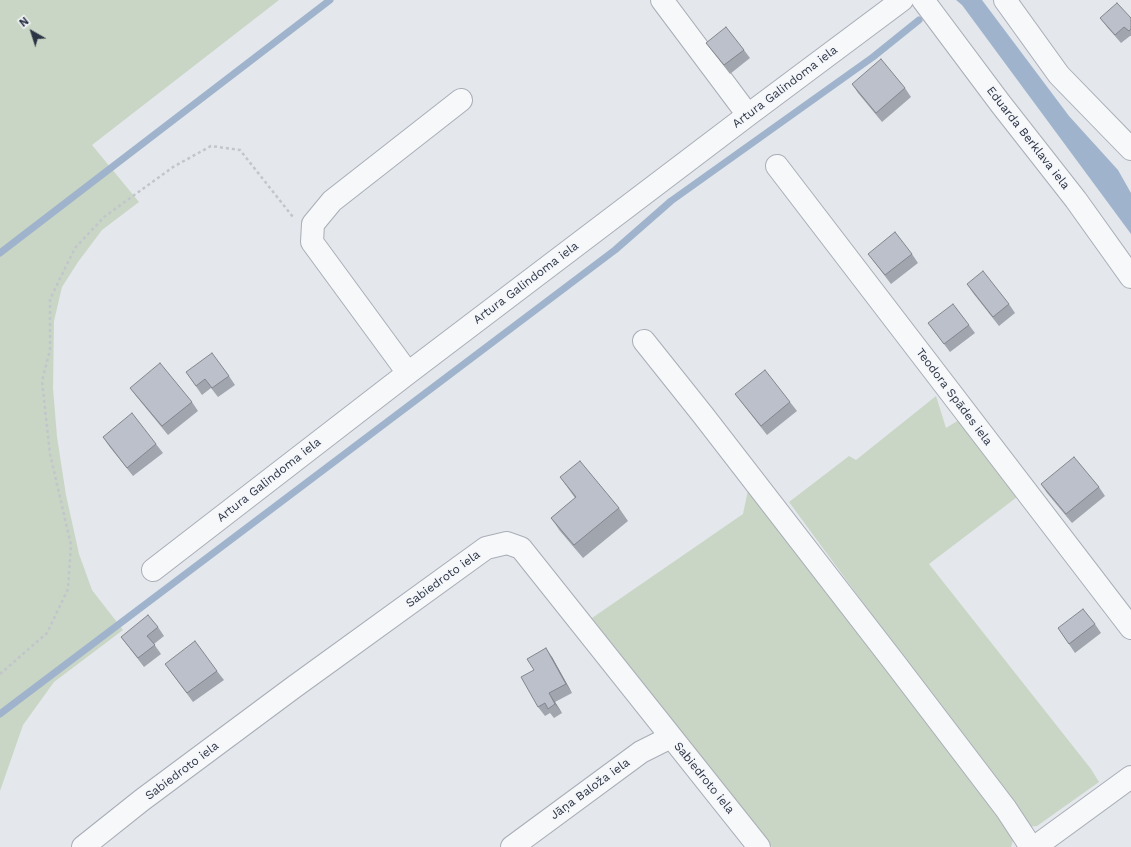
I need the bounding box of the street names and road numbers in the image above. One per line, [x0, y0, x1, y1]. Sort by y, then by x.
street label: Artura Galindoma iela [730, 43, 840, 131]
street label: Eduarda Berklava iela [983, 84, 1073, 192]
street label: Artura Galindoma iela [471, 239, 581, 327]
street label: Teodora Spādes iela [913, 346, 995, 448]
street label: Artura Galindoma iela [214, 435, 324, 525]
street label: Sabiedroto iela [403, 547, 483, 611]
street label: Sabiedroto iela [142, 739, 222, 803]
street label: Sabiedroto iela [671, 739, 737, 817]
street label: Jāņa Baloža iela [547, 755, 633, 823]

